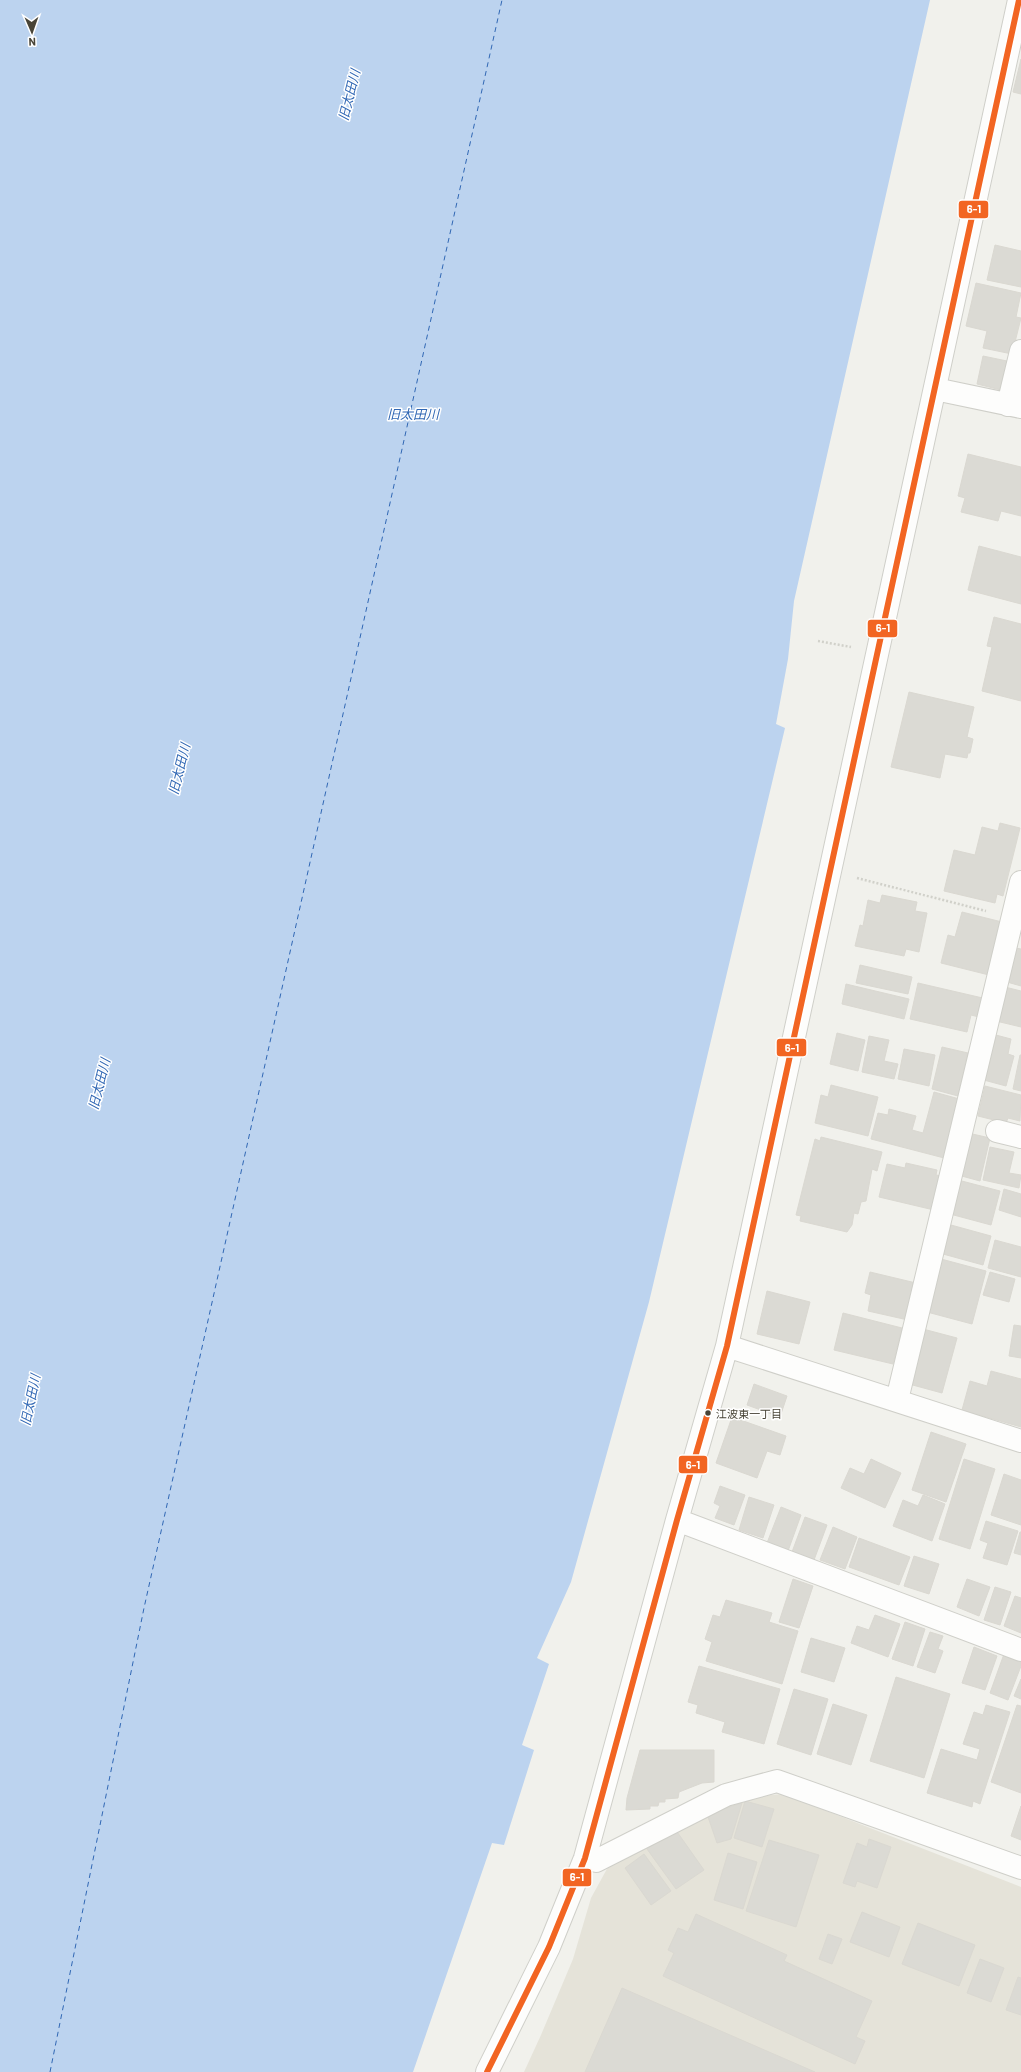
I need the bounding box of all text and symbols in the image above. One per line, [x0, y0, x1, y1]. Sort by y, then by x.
north arrow [12, 12, 52, 52]
text: N [28, 36, 36, 49]
water label: 旧太田川 [335, 66, 364, 122]
line badge: 6-1 [958, 200, 989, 219]
text: 6-1 [967, 202, 981, 215]
water label: 旧太田川 [387, 406, 441, 422]
line badge: 6-1 [867, 619, 898, 638]
text: 6-1 [876, 621, 890, 634]
water label: 旧太田川 [165, 740, 194, 796]
line badge: 6-1 [776, 1038, 807, 1057]
text: 6-1 [785, 1041, 799, 1054]
water label: 旧太田川 [85, 1055, 114, 1111]
water label: 旧太田川 [17, 1371, 44, 1427]
place label: 江波東一丁目 [716, 1407, 782, 1420]
marker: 江波東一丁目 [703, 1408, 713, 1418]
line badge: 6-1 [678, 1455, 708, 1474]
text: 6-1 [686, 1458, 700, 1471]
line badge: 6-1 [562, 1868, 592, 1887]
text: 6-1 [570, 1870, 584, 1883]

